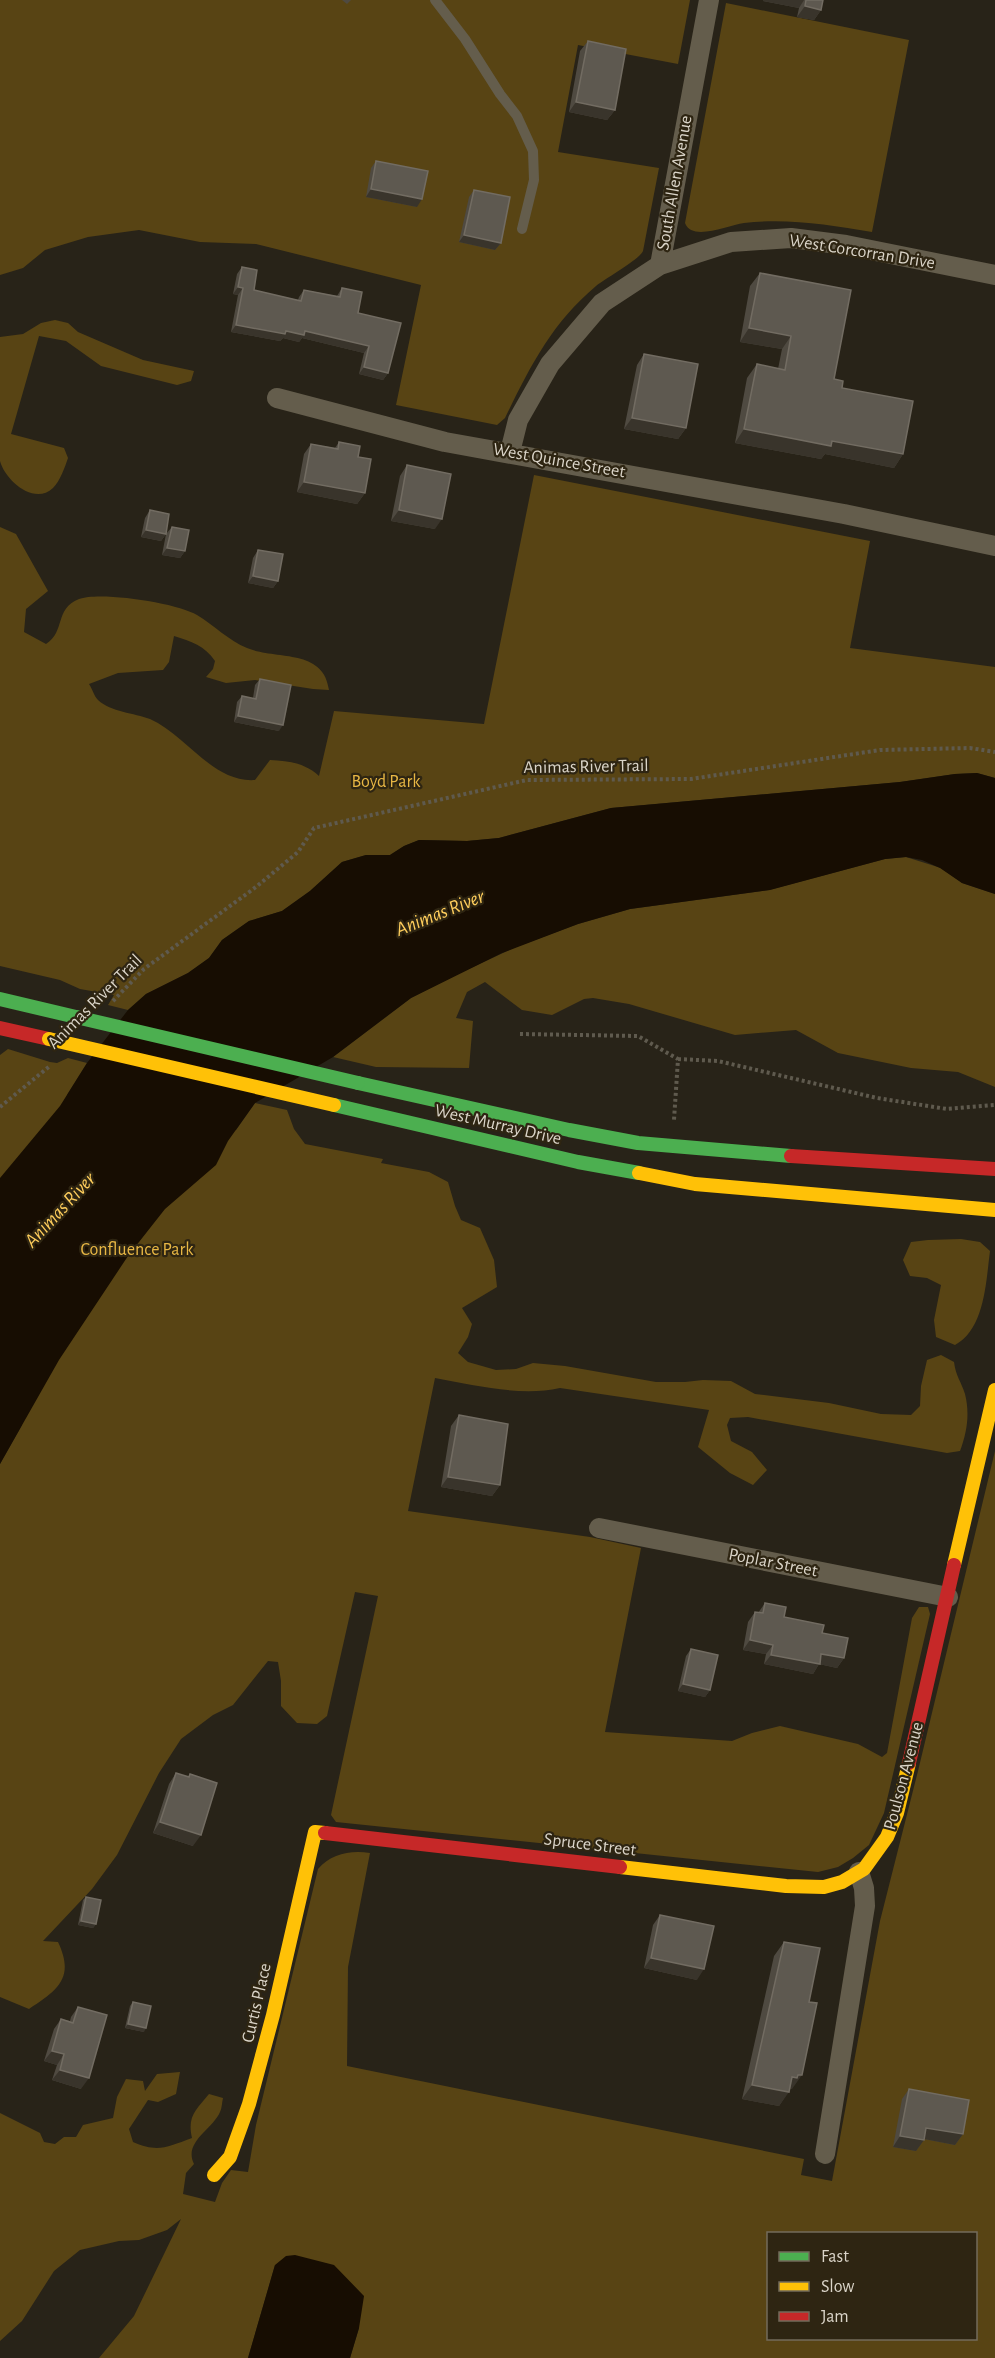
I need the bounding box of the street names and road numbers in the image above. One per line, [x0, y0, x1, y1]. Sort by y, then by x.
street label: South Allen Avenue [654, 114, 696, 252]
street label: West Corcorran Drive [788, 232, 936, 272]
street label: West Quince Street [492, 441, 627, 482]
street label: Animas River Trail [523, 757, 649, 777]
street label: Animas River Trail [44, 951, 146, 1053]
street label: West Murray Drive [433, 1102, 563, 1148]
street label: Poplar Street [727, 1546, 819, 1581]
street label: Poulson Avenue [881, 1720, 927, 1832]
street label: Spruce Street [543, 1830, 638, 1860]
street label: Curtis Place [239, 1962, 275, 2044]

